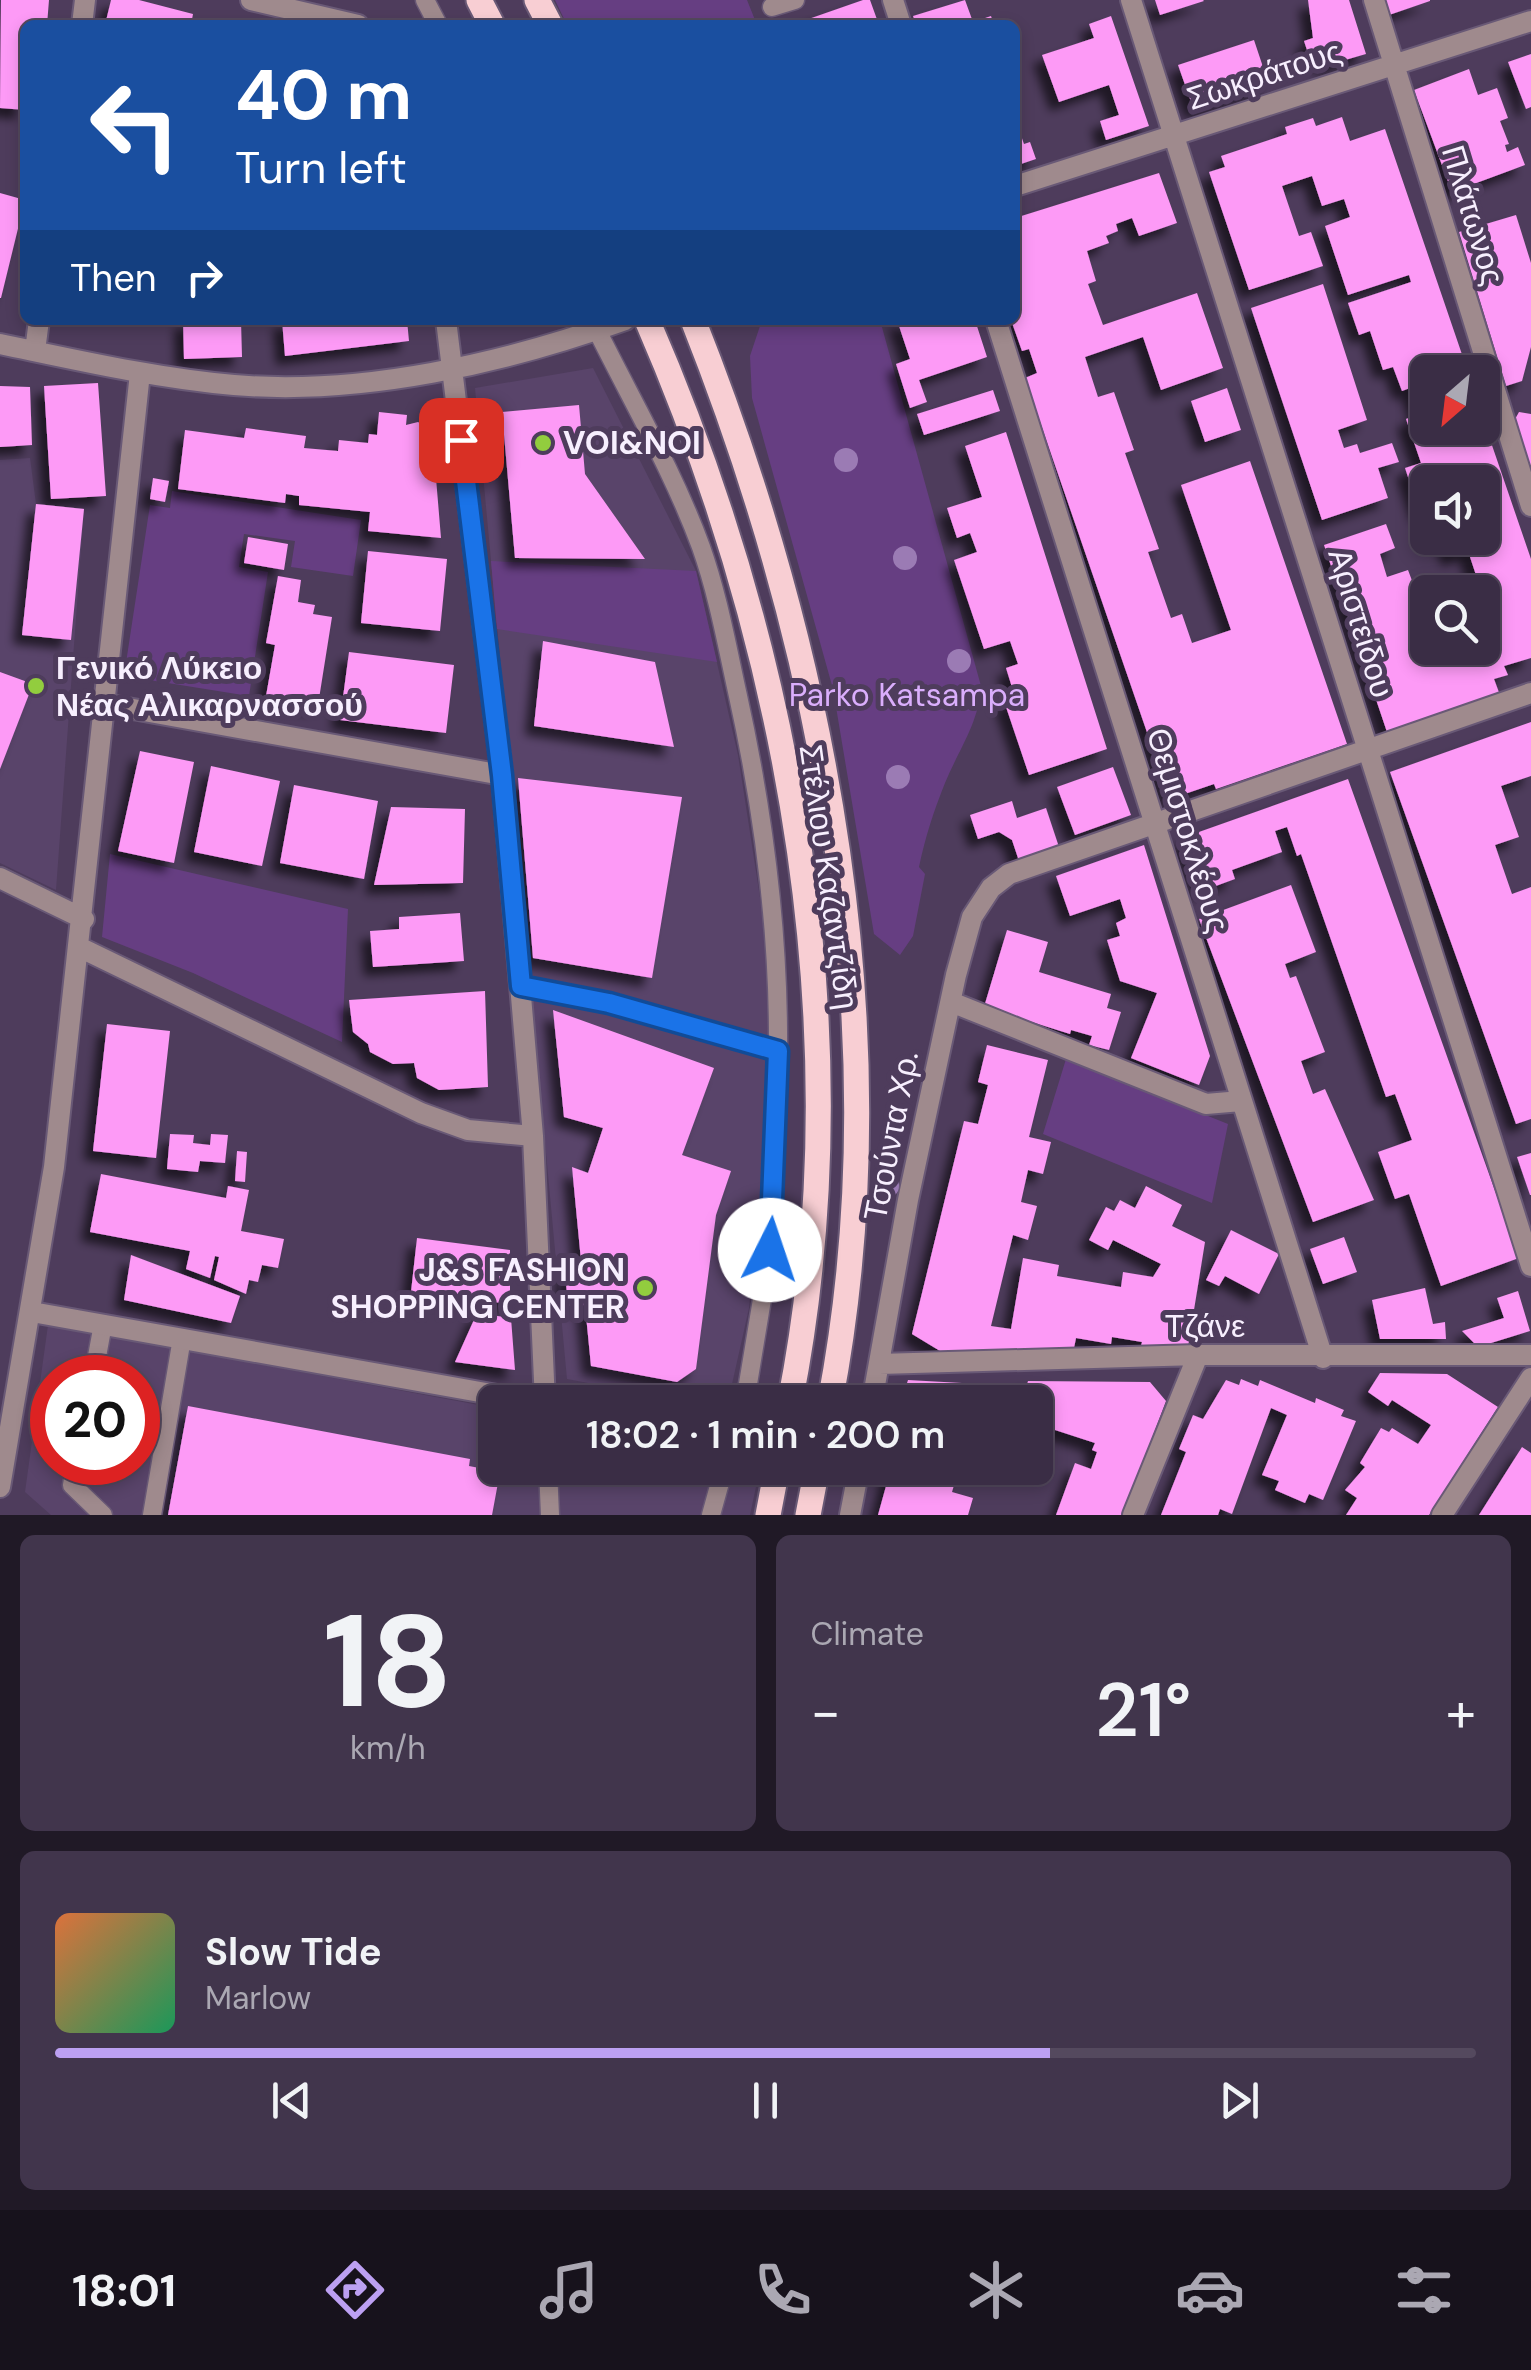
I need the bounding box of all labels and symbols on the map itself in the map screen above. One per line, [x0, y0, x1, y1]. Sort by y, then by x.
street label: Σωκράτους [1181, 30, 1347, 120]
street label: Πλάτωνος [1432, 140, 1514, 290]
north arrow [1410, 355, 1500, 445]
pin [419, 398, 504, 483]
place label: VOI&NOI [563, 422, 701, 464]
marker: VOI&NOI [532, 432, 554, 454]
street label: Αριστείδου [1318, 543, 1404, 703]
place label: Γενικό Λύκειο Νέας Αλικαρνασσού [56, 647, 363, 726]
park label: Parko Katsampa [789, 674, 1025, 716]
marker: Γενικό Λύκειο Νέας Αλικαρνασσού [25, 675, 47, 697]
street label: Θεμιστοκλέους [1137, 723, 1239, 937]
street label: Στέλιου Καζαντζίδη [790, 742, 868, 1012]
street label: Τσούντα Χρ. [854, 1047, 928, 1225]
position arrow [718, 1198, 822, 1302]
place label: J&S FASHION SHOPPING CENTER [330, 1249, 625, 1328]
marker: J&S FASHION SHOPPING CENTER [634, 1277, 656, 1299]
street label: Τζάνε [1165, 1305, 1245, 1347]
speed limit sign: 20 [30, 1355, 160, 1485]

